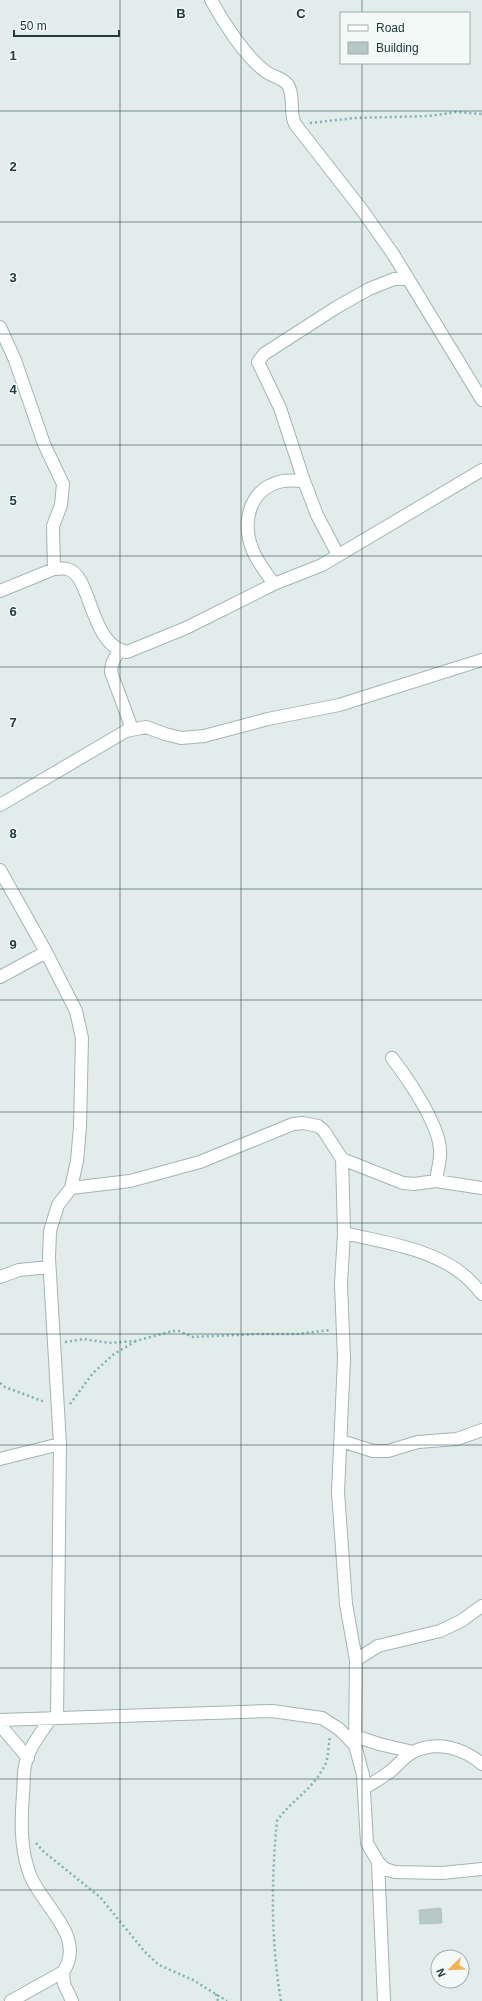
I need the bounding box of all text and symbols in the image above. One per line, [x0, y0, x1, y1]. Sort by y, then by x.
text: B [176, 6, 186, 21]
text: C [296, 6, 306, 21]
scale bar [14, 12, 119, 38]
legend [340, 12, 470, 64]
text: 50 m [20, 19, 47, 33]
text: Road [376, 21, 405, 35]
text: Building [376, 41, 419, 55]
text: 1 [9, 48, 17, 63]
text: 2 [9, 159, 17, 174]
text: 3 [9, 270, 17, 285]
text: 4 [9, 382, 17, 397]
text: 5 [9, 493, 17, 508]
text: 6 [9, 604, 17, 619]
text: 7 [9, 715, 17, 730]
text: 8 [9, 826, 17, 841]
text: 9 [9, 937, 17, 952]
north arrow [430, 1949, 470, 1989]
text: N [434, 1967, 448, 1979]

